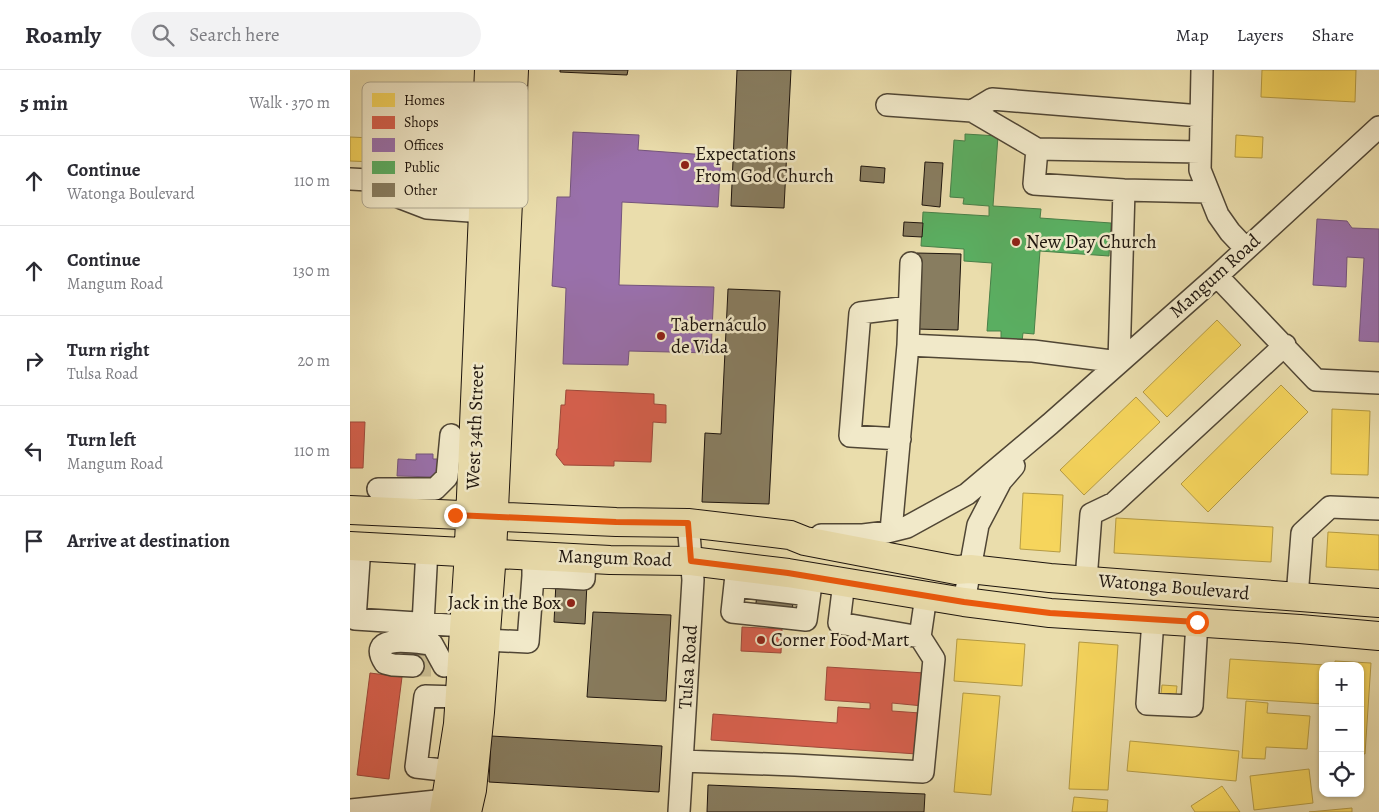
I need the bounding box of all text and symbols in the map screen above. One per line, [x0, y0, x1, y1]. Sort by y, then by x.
search box [131, 12, 481, 57]
text: Roamly [25, 19, 101, 51]
icon: search [149, 21, 177, 49]
text: Search here [189, 22, 280, 48]
text: Map [1176, 23, 1209, 47]
text: Layers [1237, 23, 1284, 47]
text: Share [1312, 23, 1354, 47]
legend [362, 82, 528, 208]
text: 5 min [20, 89, 68, 117]
text: Homes [404, 91, 445, 110]
text: Walk · 370 m [249, 92, 330, 114]
text: Shops [404, 113, 439, 132]
text: Offices [404, 136, 444, 155]
place label: Expectations From God Church [695, 141, 834, 189]
text: Continue [67, 157, 141, 183]
text: Public [404, 158, 440, 177]
marker: Expectations From God Church [679, 159, 691, 171]
icon: ahead [20, 167, 48, 195]
text: 110 m [294, 170, 330, 192]
text: Other [404, 181, 438, 200]
text: Watonga Boulevard [67, 183, 195, 205]
street label: Mangum Road [1164, 228, 1267, 324]
place label: New Day Church [1026, 229, 1157, 255]
marker: New Day Church [1010, 236, 1022, 248]
text: Continue [67, 247, 141, 273]
icon: ahead [20, 257, 48, 285]
text: 130 m [293, 260, 330, 282]
text: Mangum Road [67, 273, 163, 295]
place label: Tabernáculo de Vida [671, 312, 766, 360]
marker: Tabernáculo de Vida [655, 330, 667, 342]
text: Turn right [67, 337, 149, 363]
icon: right [20, 347, 48, 375]
text: 20 m [297, 350, 330, 372]
text: Tulsa Road [67, 363, 138, 385]
street label: West 34th Street [460, 364, 490, 491]
text: Turn left [67, 427, 136, 453]
icon: left [20, 437, 48, 465]
text: 110 m [294, 440, 330, 462]
text: Mangum Road [67, 453, 163, 475]
route end [444, 504, 467, 527]
icon: arrive [20, 527, 48, 555]
text: Arrive at destination [67, 528, 230, 554]
street label: Mangum Road [558, 543, 673, 573]
street label: Watonga Boulevard [1096, 567, 1251, 607]
place label: Jack in the Box [448, 590, 561, 616]
marker: Jack in the Box [565, 597, 577, 609]
route start [1186, 611, 1209, 634]
street label: Tulsa Road [672, 623, 704, 710]
place label: Corner Food Mart [771, 627, 909, 653]
marker: Corner Food Mart [755, 634, 767, 646]
map controls [1319, 662, 1364, 797]
button: + [1319, 662, 1364, 707]
button: − [1319, 707, 1364, 752]
button: locate [1319, 752, 1364, 797]

